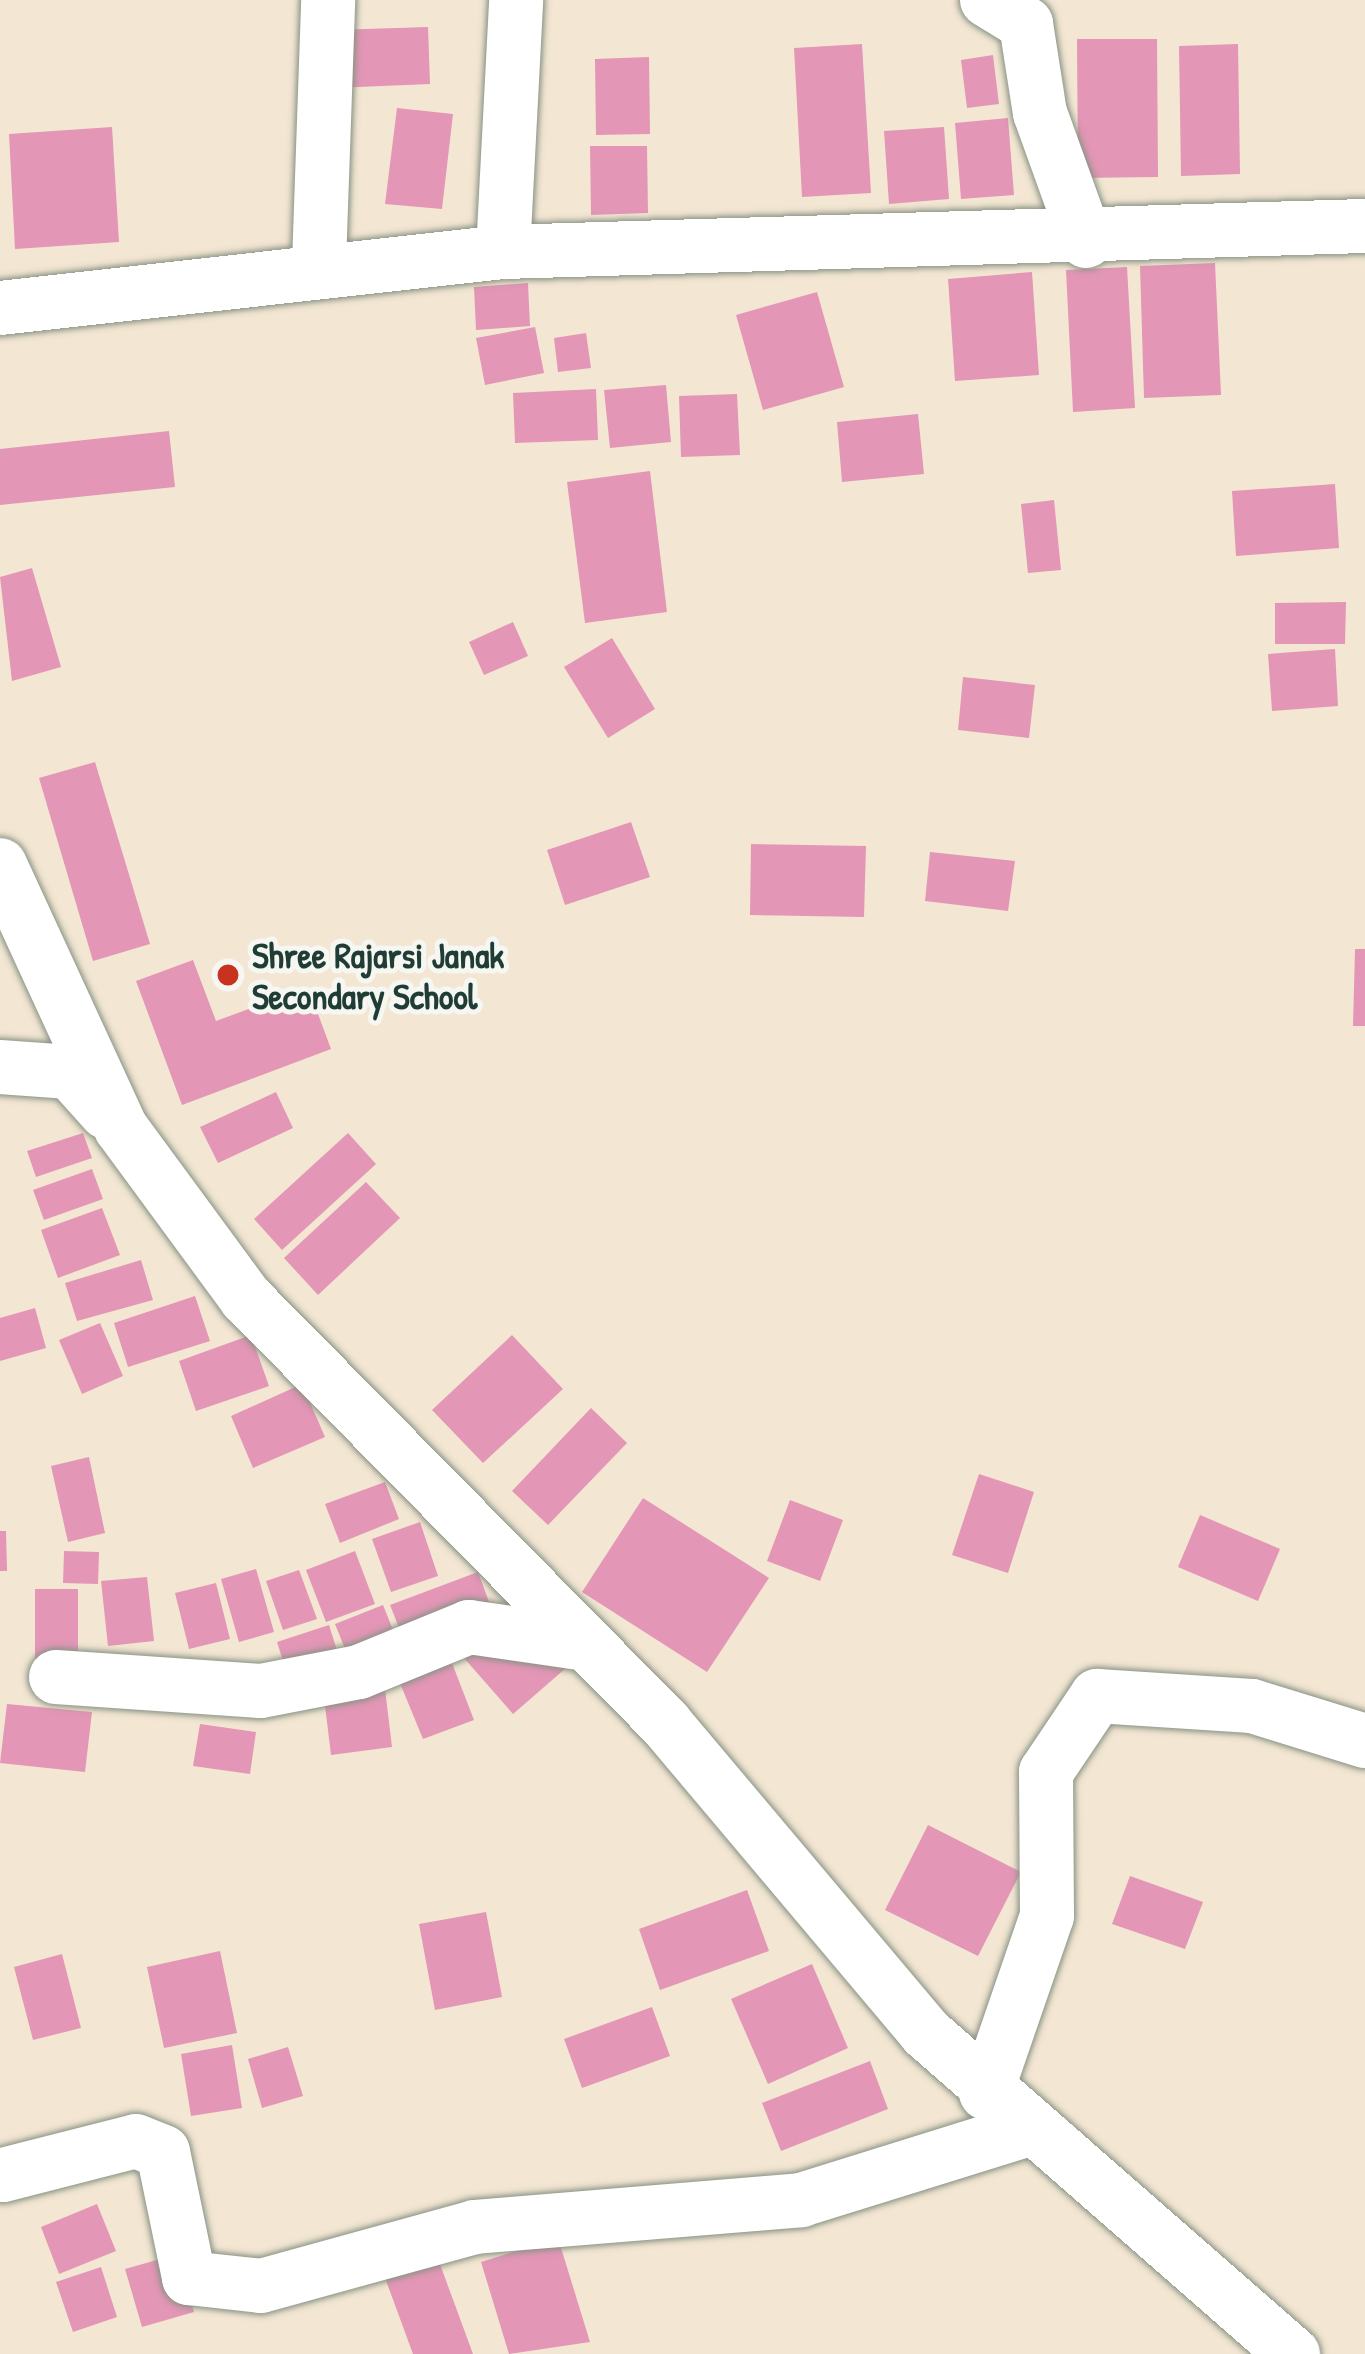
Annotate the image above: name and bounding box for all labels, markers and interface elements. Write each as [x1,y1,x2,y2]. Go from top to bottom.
place label: Shree Rajarsi Janak Secondary School [252,932,504,1017]
marker: Shree Rajarsi Janak Secondary School [215,962,241,988]

